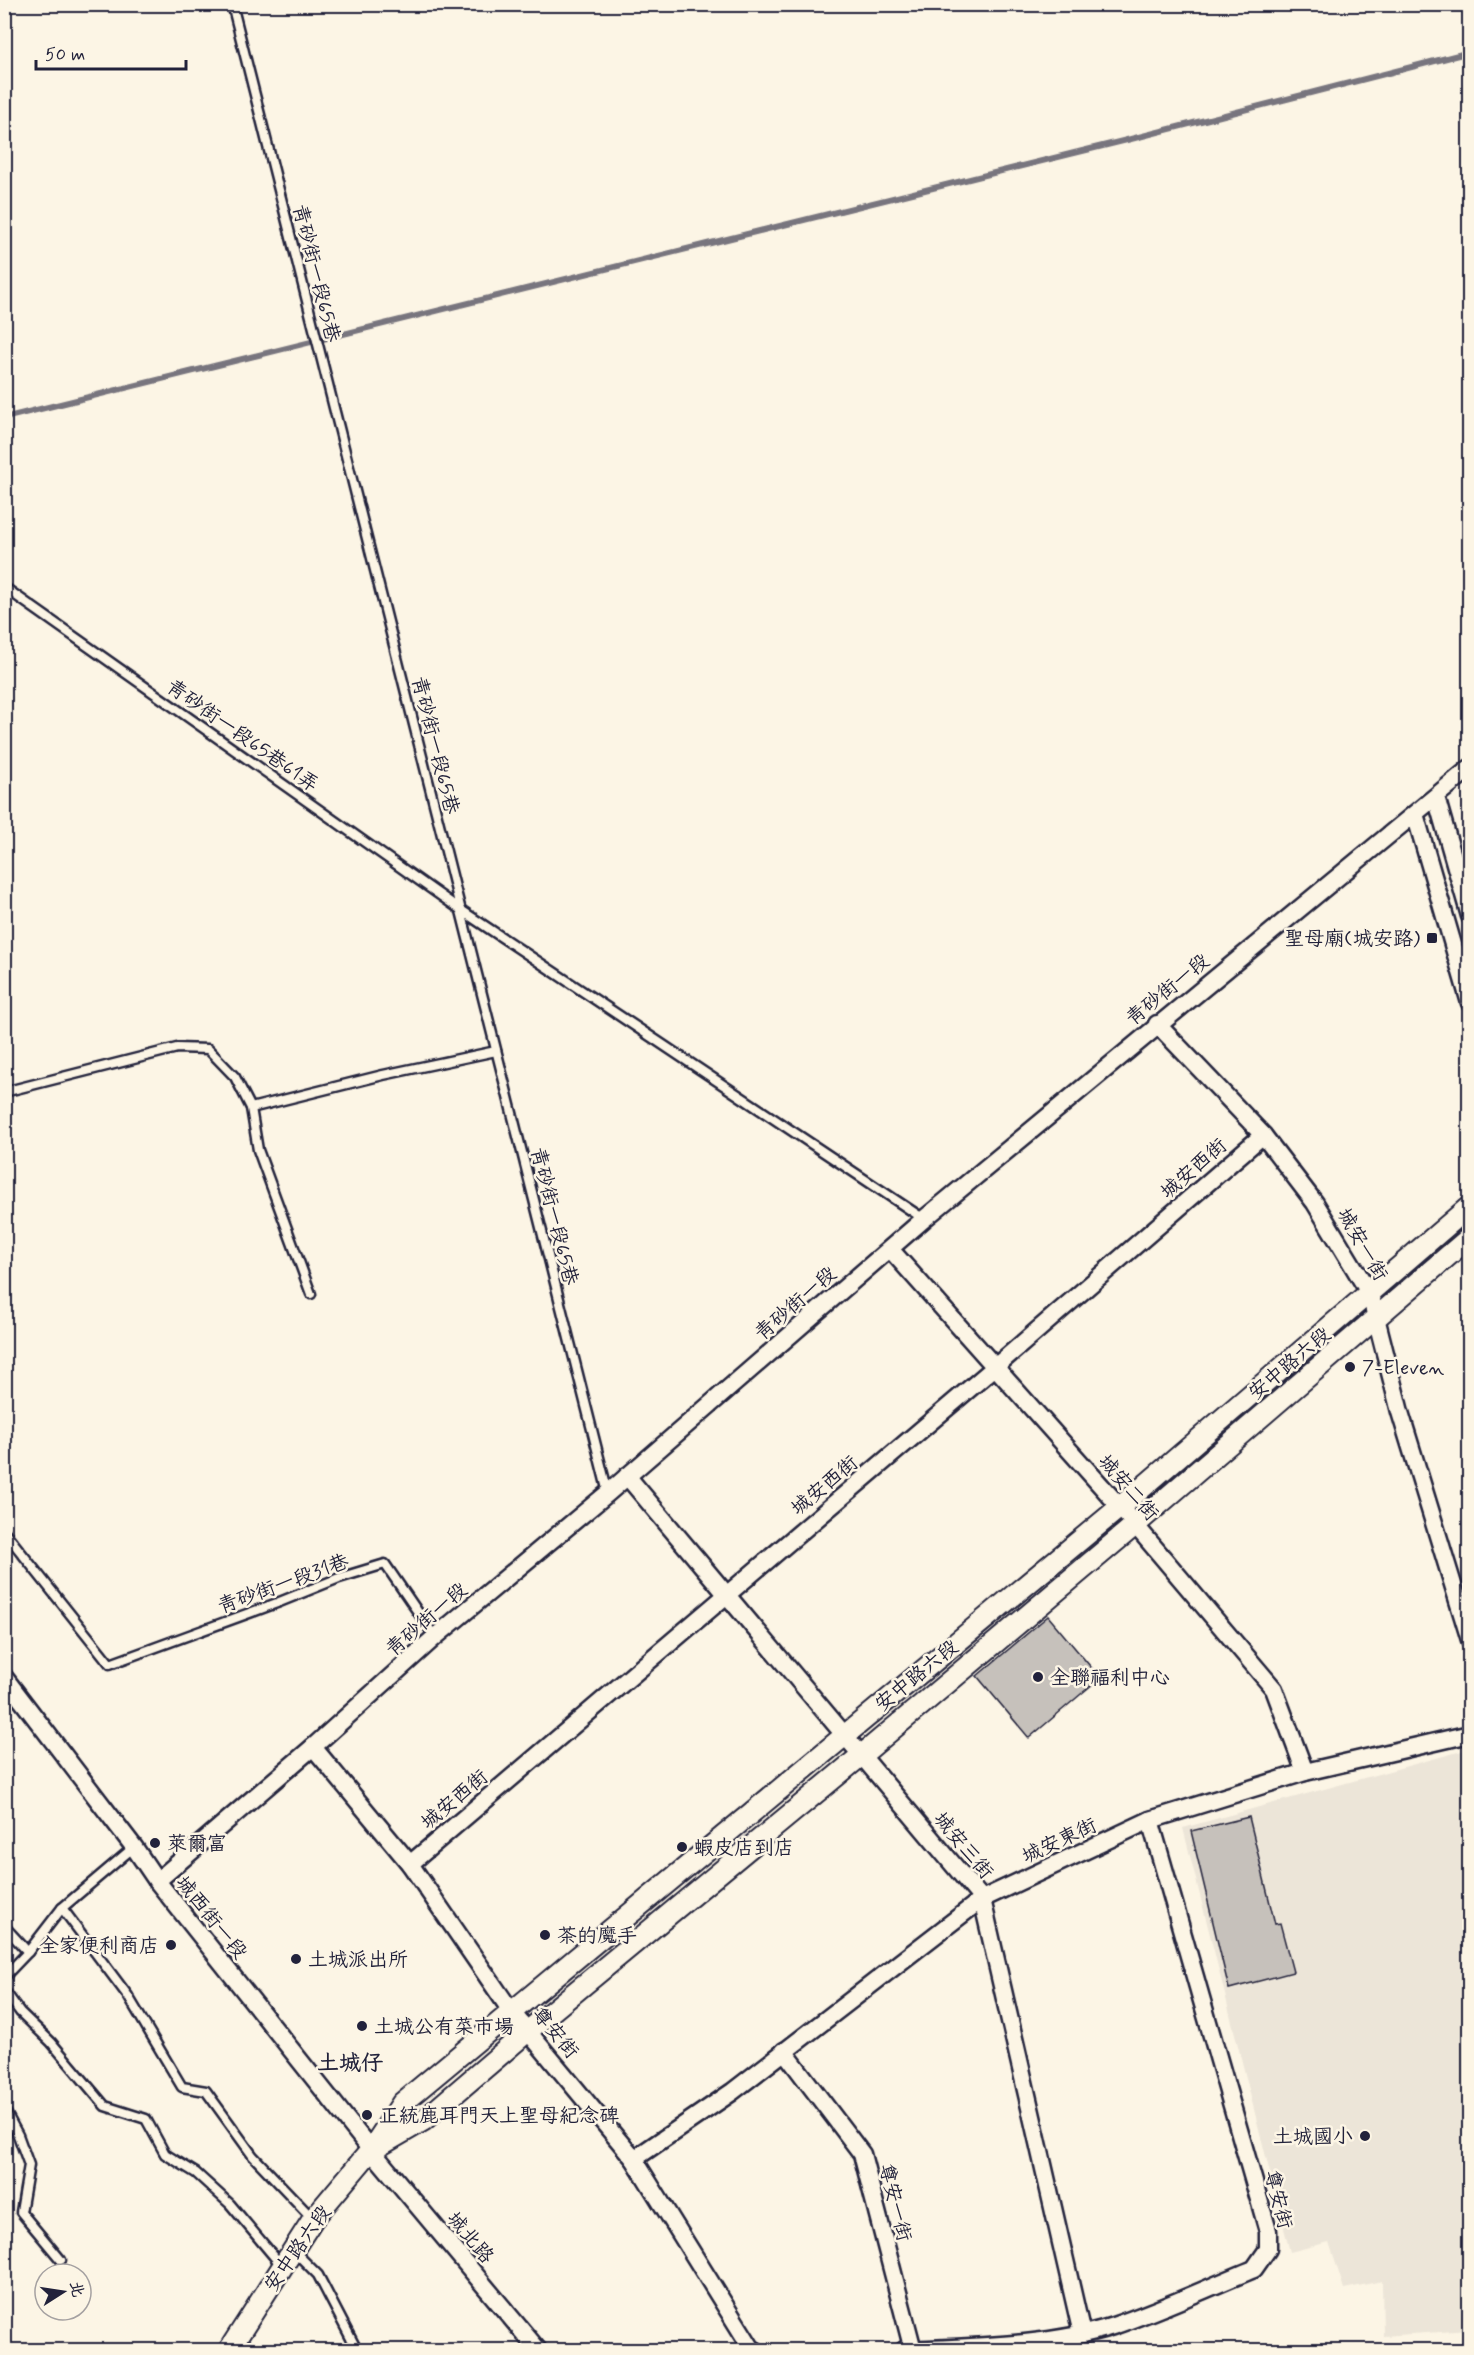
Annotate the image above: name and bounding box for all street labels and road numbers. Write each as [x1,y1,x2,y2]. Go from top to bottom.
street label: 青砂街一段65巷 [285,202,346,346]
street label: 青砂街一段65巷61弄 [161,674,324,799]
street label: 青砂街一段65巷 [404,674,465,818]
street label: 青砂街一段 [1121,948,1215,1032]
street label: 城安西街 [1155,1133,1233,1206]
street label: 青砂街一段65巷 [523,1145,584,1289]
street label: 城安一街 [1330,1203,1393,1286]
street label: 青砂街一段 [749,1261,843,1347]
street label: 安中路六段 [1243,1322,1337,1407]
street label: 城安二街 [1091,1449,1164,1527]
street label: 城安西街 [786,1450,864,1522]
street label: 青砂街一段31巷 [214,1548,354,1621]
street label: 青砂街一段 [380,1577,474,1663]
street label: 安中路六段 [870,1634,964,1718]
street label: 城安西街 [416,1764,494,1836]
street label: 城安三街 [927,1807,999,1885]
street label: 城安東街 [1018,1812,1102,1870]
street label: 城西街一段 [169,1871,253,1965]
street label: 尊安街 [525,2001,584,2065]
street label: 尊安一街 [872,2160,917,2244]
street label: 尊安街 [1257,2167,1298,2232]
street label: 安中路六段 [258,2200,338,2298]
street label: 城北路 [440,2206,500,2270]

